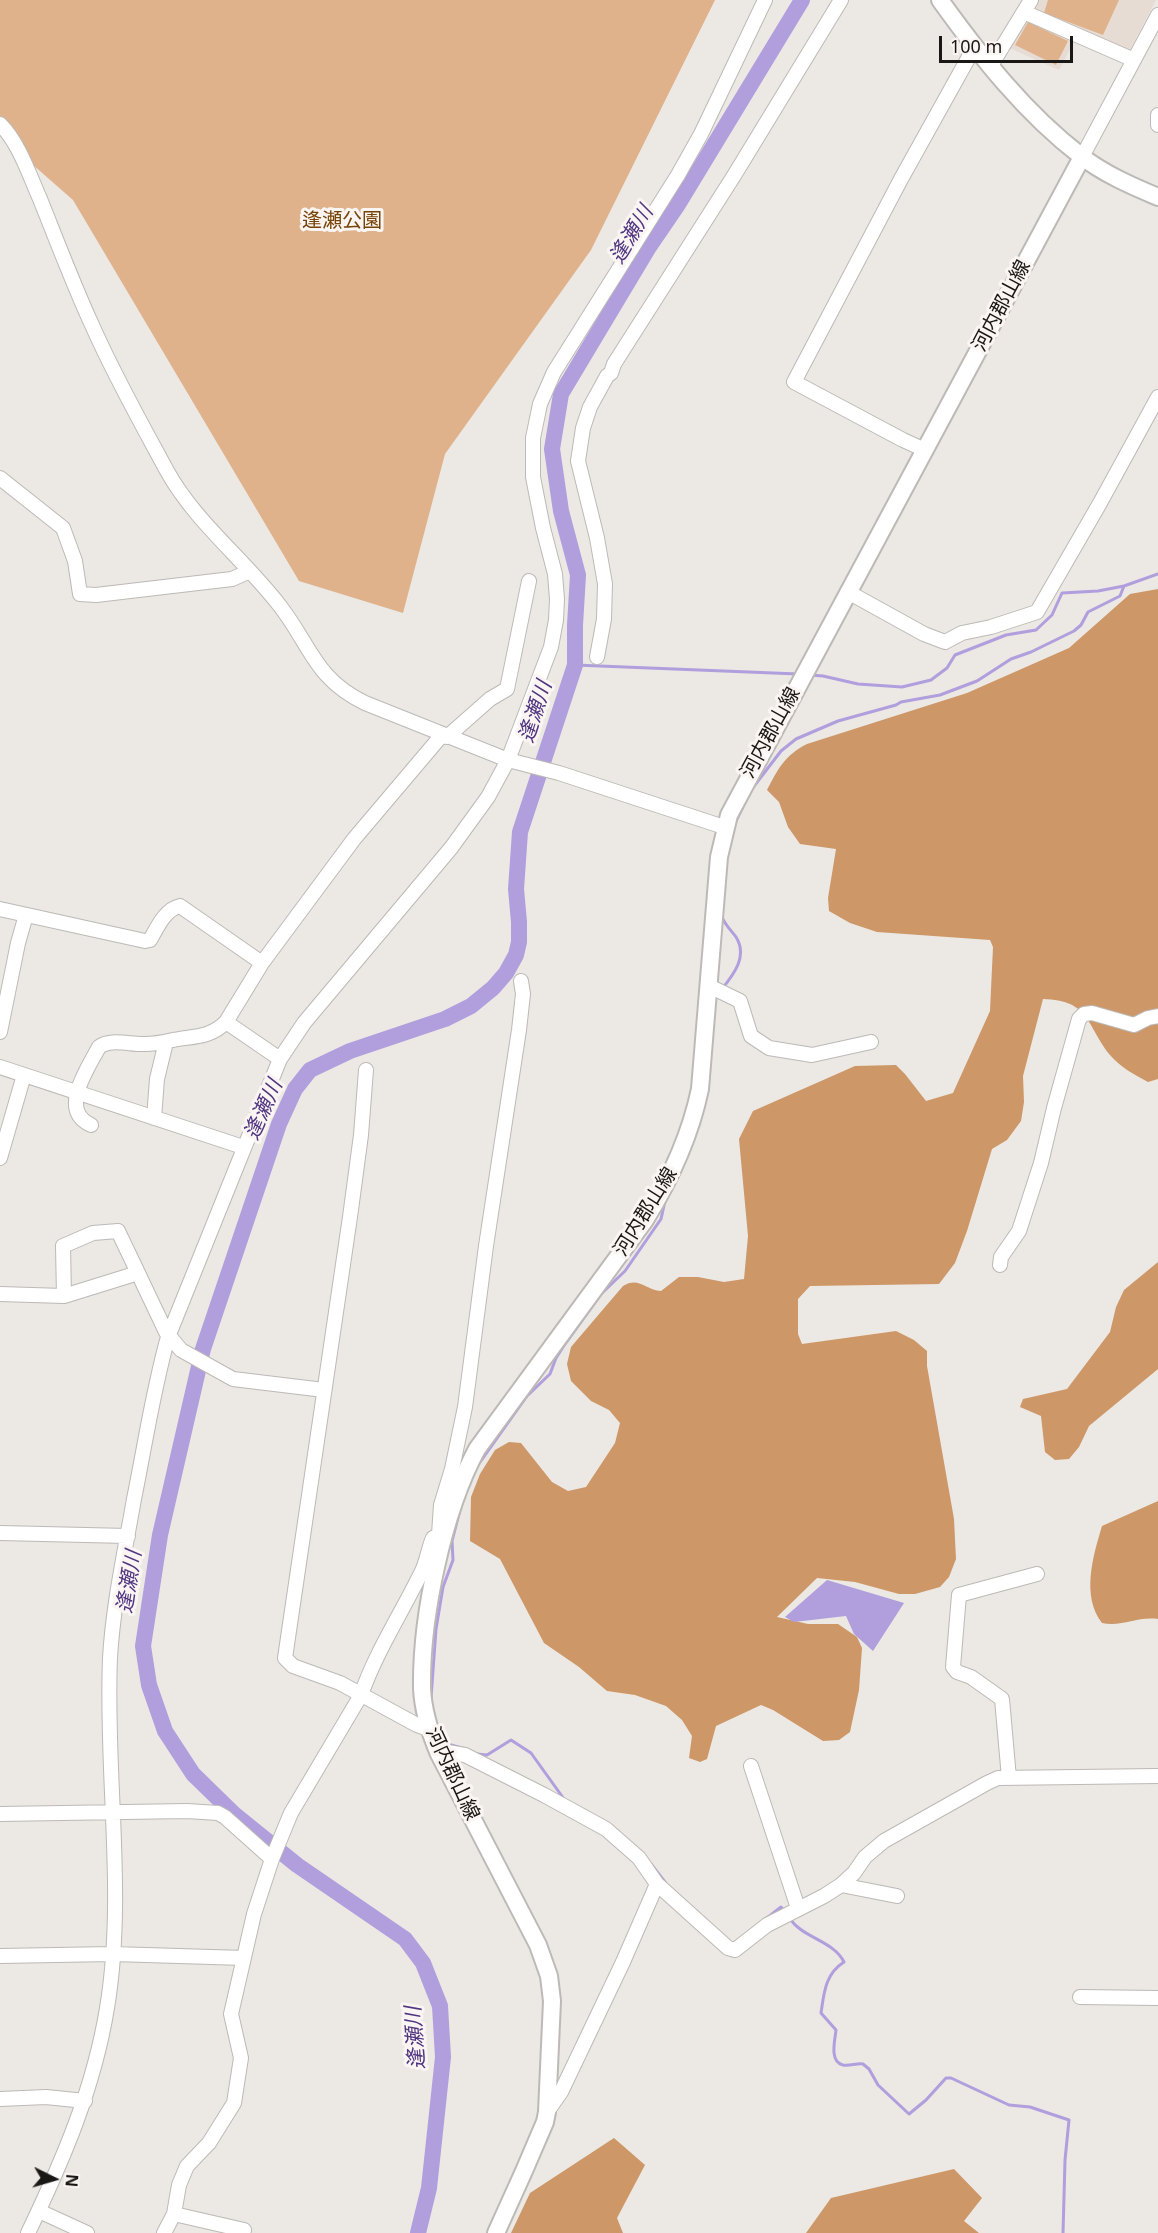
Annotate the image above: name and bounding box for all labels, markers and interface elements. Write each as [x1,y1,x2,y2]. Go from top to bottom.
scale bar [942,24,1076,62]
text: 100 m [950,34,1002,58]
water label: 逢瀬川 [605,202,659,268]
park label: 逢瀬公園 [302,209,382,233]
street label: 河内郡山線 [968,256,1036,356]
water label: 逢瀬川 [514,678,558,746]
street label: 河内郡山線 [736,683,806,783]
water label: 逢瀬川 [240,1076,288,1144]
street label: 河内郡山線 [609,1163,683,1261]
water label: 逢瀬川 [113,1549,147,1615]
street label: 河内郡山線 [420,1724,484,1824]
water label: 逢瀬川 [401,2006,431,2070]
north arrow [24,2149,84,2209]
text: N [60,2173,83,2188]

